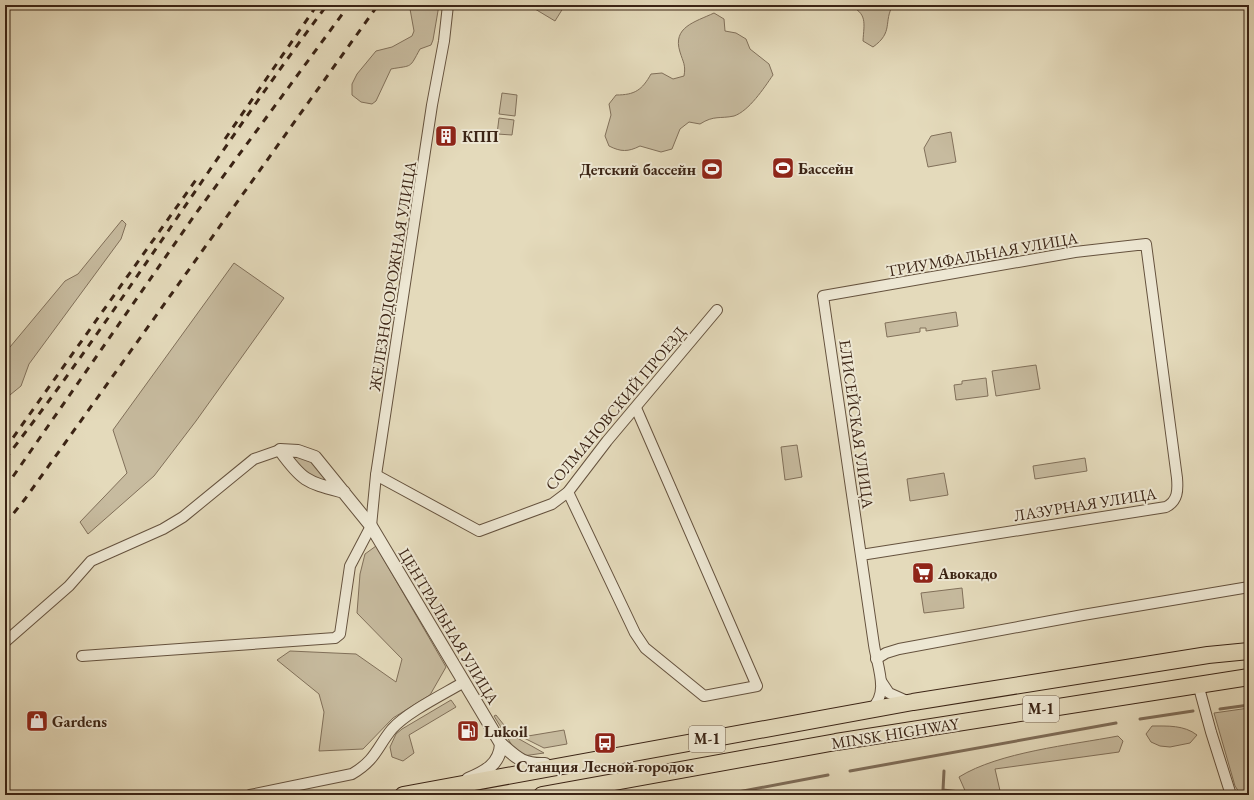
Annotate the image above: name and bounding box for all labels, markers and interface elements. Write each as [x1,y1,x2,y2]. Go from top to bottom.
building icon: КПП [433,123,459,149]
place label: КПП [462,126,499,147]
sports icon: Бассейн [770,155,796,181]
sports icon: Детский бассейн [699,156,725,182]
place label: Бассейн [798,158,853,179]
street label: ЖЕЛЕЗНОДОРОЖНАЯ УЛИЦА [364,159,421,394]
place label: Детский бассейн [579,159,696,180]
street label: ТРИУМФАЛЬНАЯ УЛИЦА [885,227,1080,282]
street label: СОЛМАНОВСКИЙ ПРОЕЗД [541,322,690,495]
street label: ЕЛИСЕЙСКАЯ УЛИЦА [834,338,879,511]
street label: ЛАЗУРНАЯ УЛИЦА [1012,483,1159,526]
street label: ЦЕНТРАЛЬНАЯ УЛИЦА [394,544,504,709]
supermarket icon: Авокадо [910,560,936,586]
place label: Авокадо [937,563,997,584]
road number: М-1 [1023,696,1059,722]
shop icon: Gardens [24,708,50,734]
place label: Gardens [52,711,107,732]
street label: MINSK HIGHWAY [830,713,961,754]
fuel station icon: Lukoil [455,718,481,744]
place label: Lukoil [484,721,528,742]
road number: М-1 [689,726,725,752]
bus stop icon: Станция Лесной городок [592,730,618,756]
place label: Станция Лесной городок [516,756,694,777]

